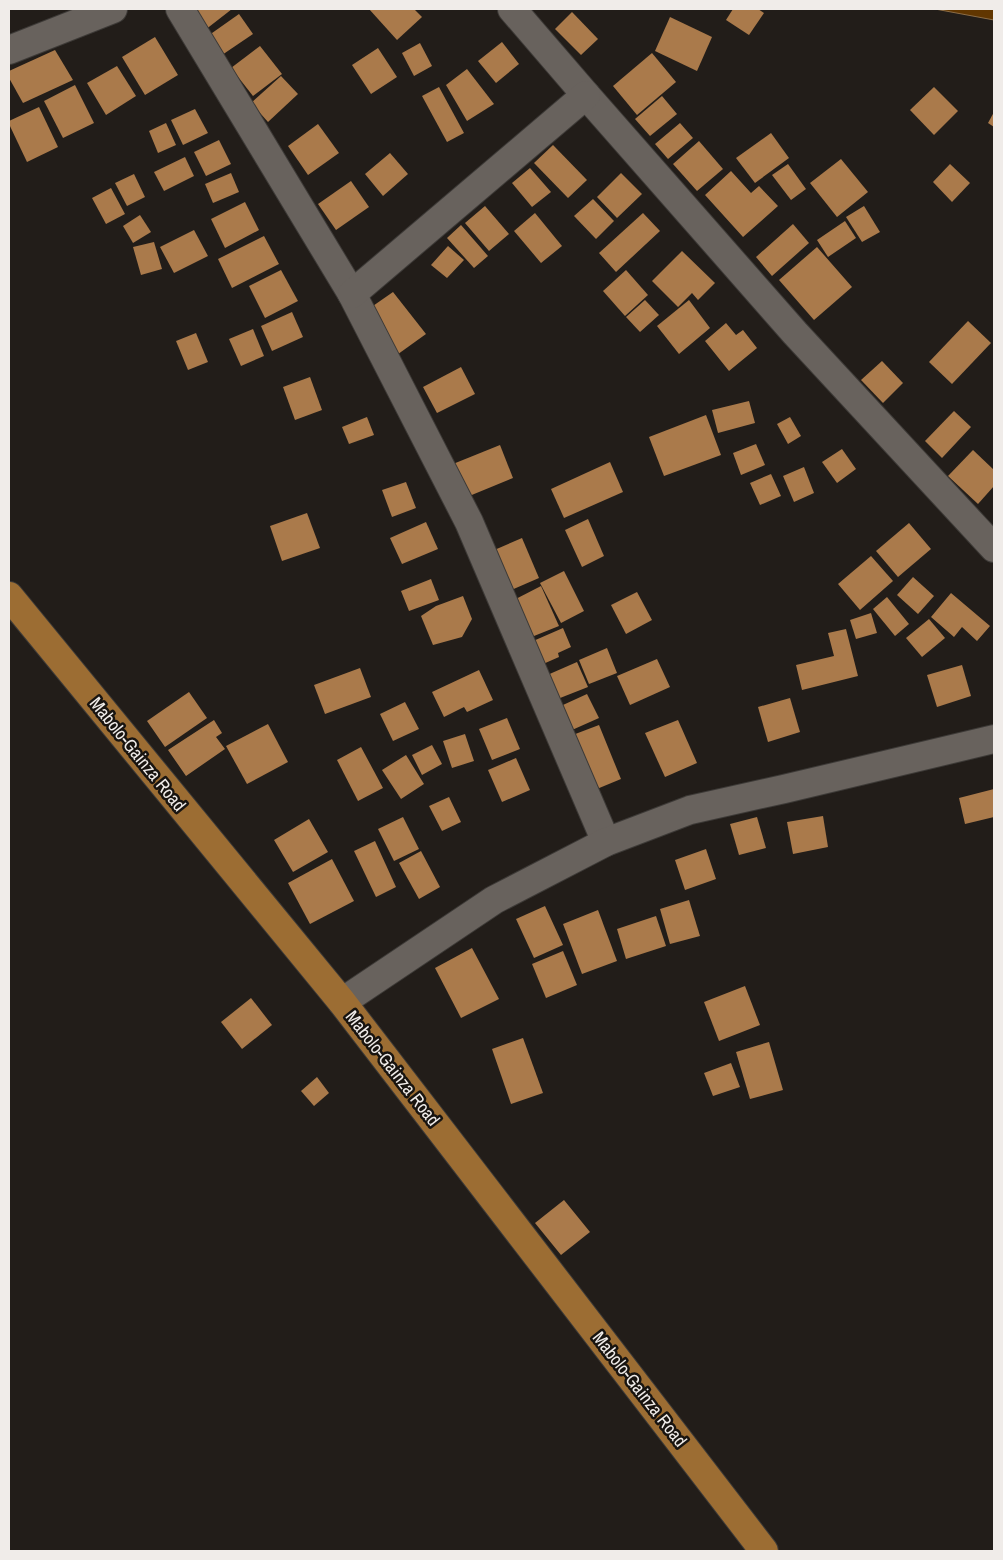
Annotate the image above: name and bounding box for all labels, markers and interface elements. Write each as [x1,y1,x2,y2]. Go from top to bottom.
street label: Mabolo-Gainza Road [84,692,192,816]
street label: Mabolo-Gainza Road [340,1005,446,1131]
street label: Mabolo-Gainza Road [587,1326,693,1452]

